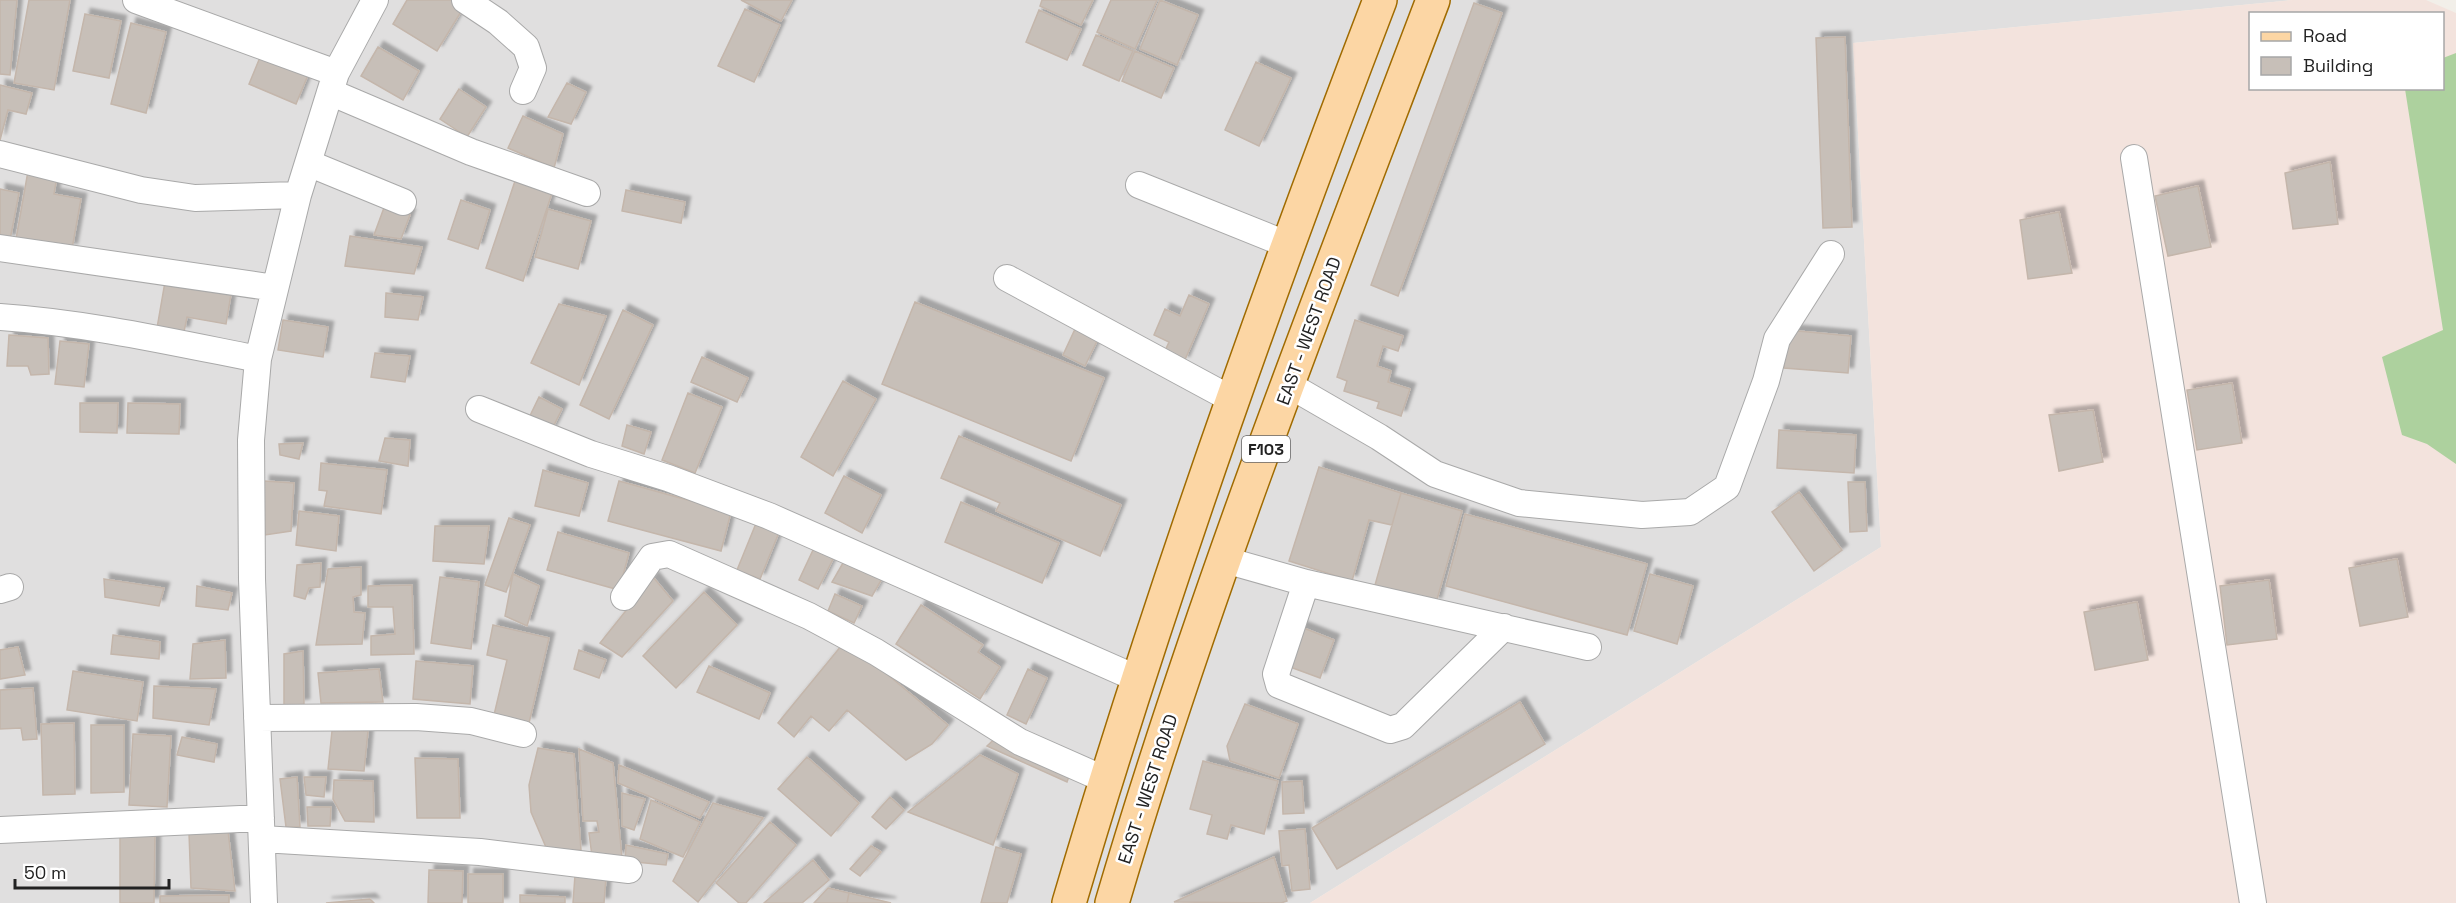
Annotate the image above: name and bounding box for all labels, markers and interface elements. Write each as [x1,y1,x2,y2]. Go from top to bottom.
legend [2249,12,2444,90]
text: Road [2303,24,2347,47]
text: Building [2303,54,2373,77]
street label: EAST - WEST ROAD [1271,254,1346,408]
road number: F103 [1242,436,1290,462]
street label: EAST - WEST ROAD [1112,711,1183,867]
scale bar [15,852,170,890]
text: 50 m [24,861,66,884]

